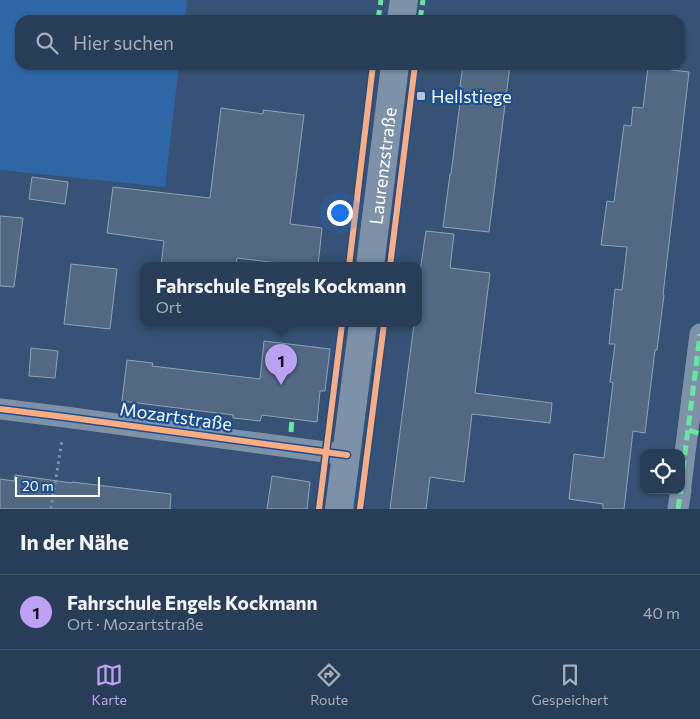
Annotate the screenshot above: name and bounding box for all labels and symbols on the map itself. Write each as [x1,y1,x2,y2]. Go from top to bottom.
place label: Hellstiege [431,85,512,107]
marker: Hellstiege [415,90,427,102]
street label: Laurenzstraße [364,106,401,226]
your location [327,200,353,226]
pin: 1 [265,344,297,385]
street label: Mozartstraße [118,397,234,435]
scale bar [15,474,100,497]

